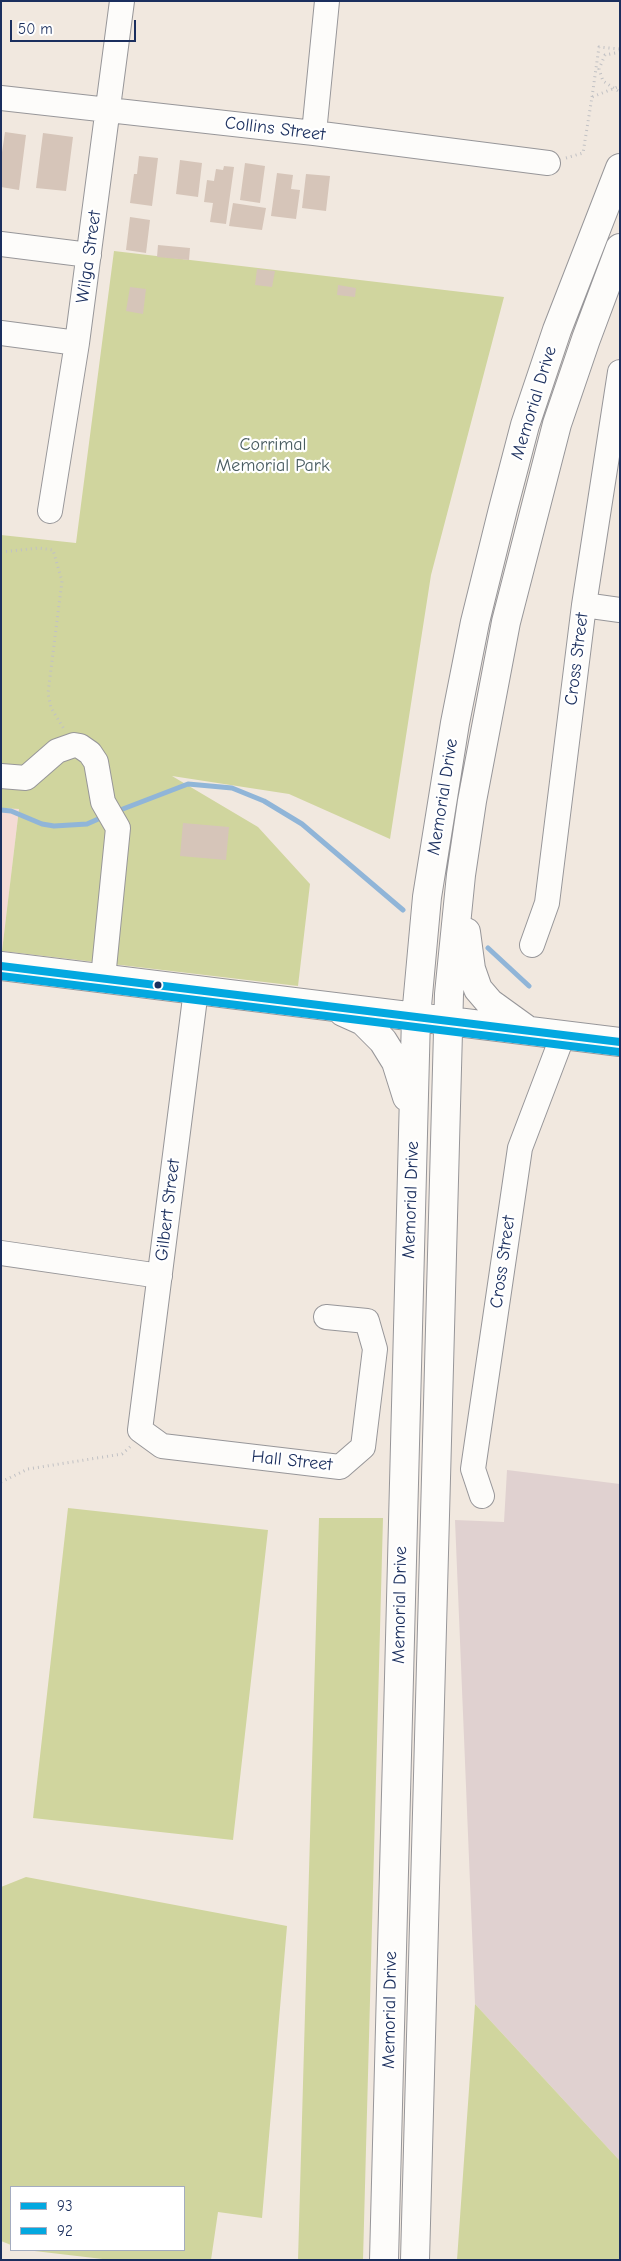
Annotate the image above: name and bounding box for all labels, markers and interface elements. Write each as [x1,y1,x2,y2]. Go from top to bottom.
scale bar [12,10,139,42]
text: 50 m [18,20,53,38]
street label: Collins Street [224,112,326,146]
street label: Wilga Street [72,209,106,305]
street label: Memorial Drive [506,344,562,462]
park label: Corrimal Memorial Park [216,434,330,476]
street label: Cross Street [561,611,593,707]
street label: Memorial Drive [423,737,463,857]
unlabelled marker [153,980,163,990]
street label: Memorial Drive [398,1141,424,1259]
street label: Gilbert Street [151,1158,185,1262]
street label: Cross Street [486,1214,520,1310]
street label: Hall Street [250,1446,334,1476]
street label: Memorial Drive [388,1546,412,1664]
street label: Memorial Drive [378,1951,402,2069]
legend [10,2186,185,2251]
text: 93 [57,2197,73,2215]
text: 92 [57,2222,73,2240]

